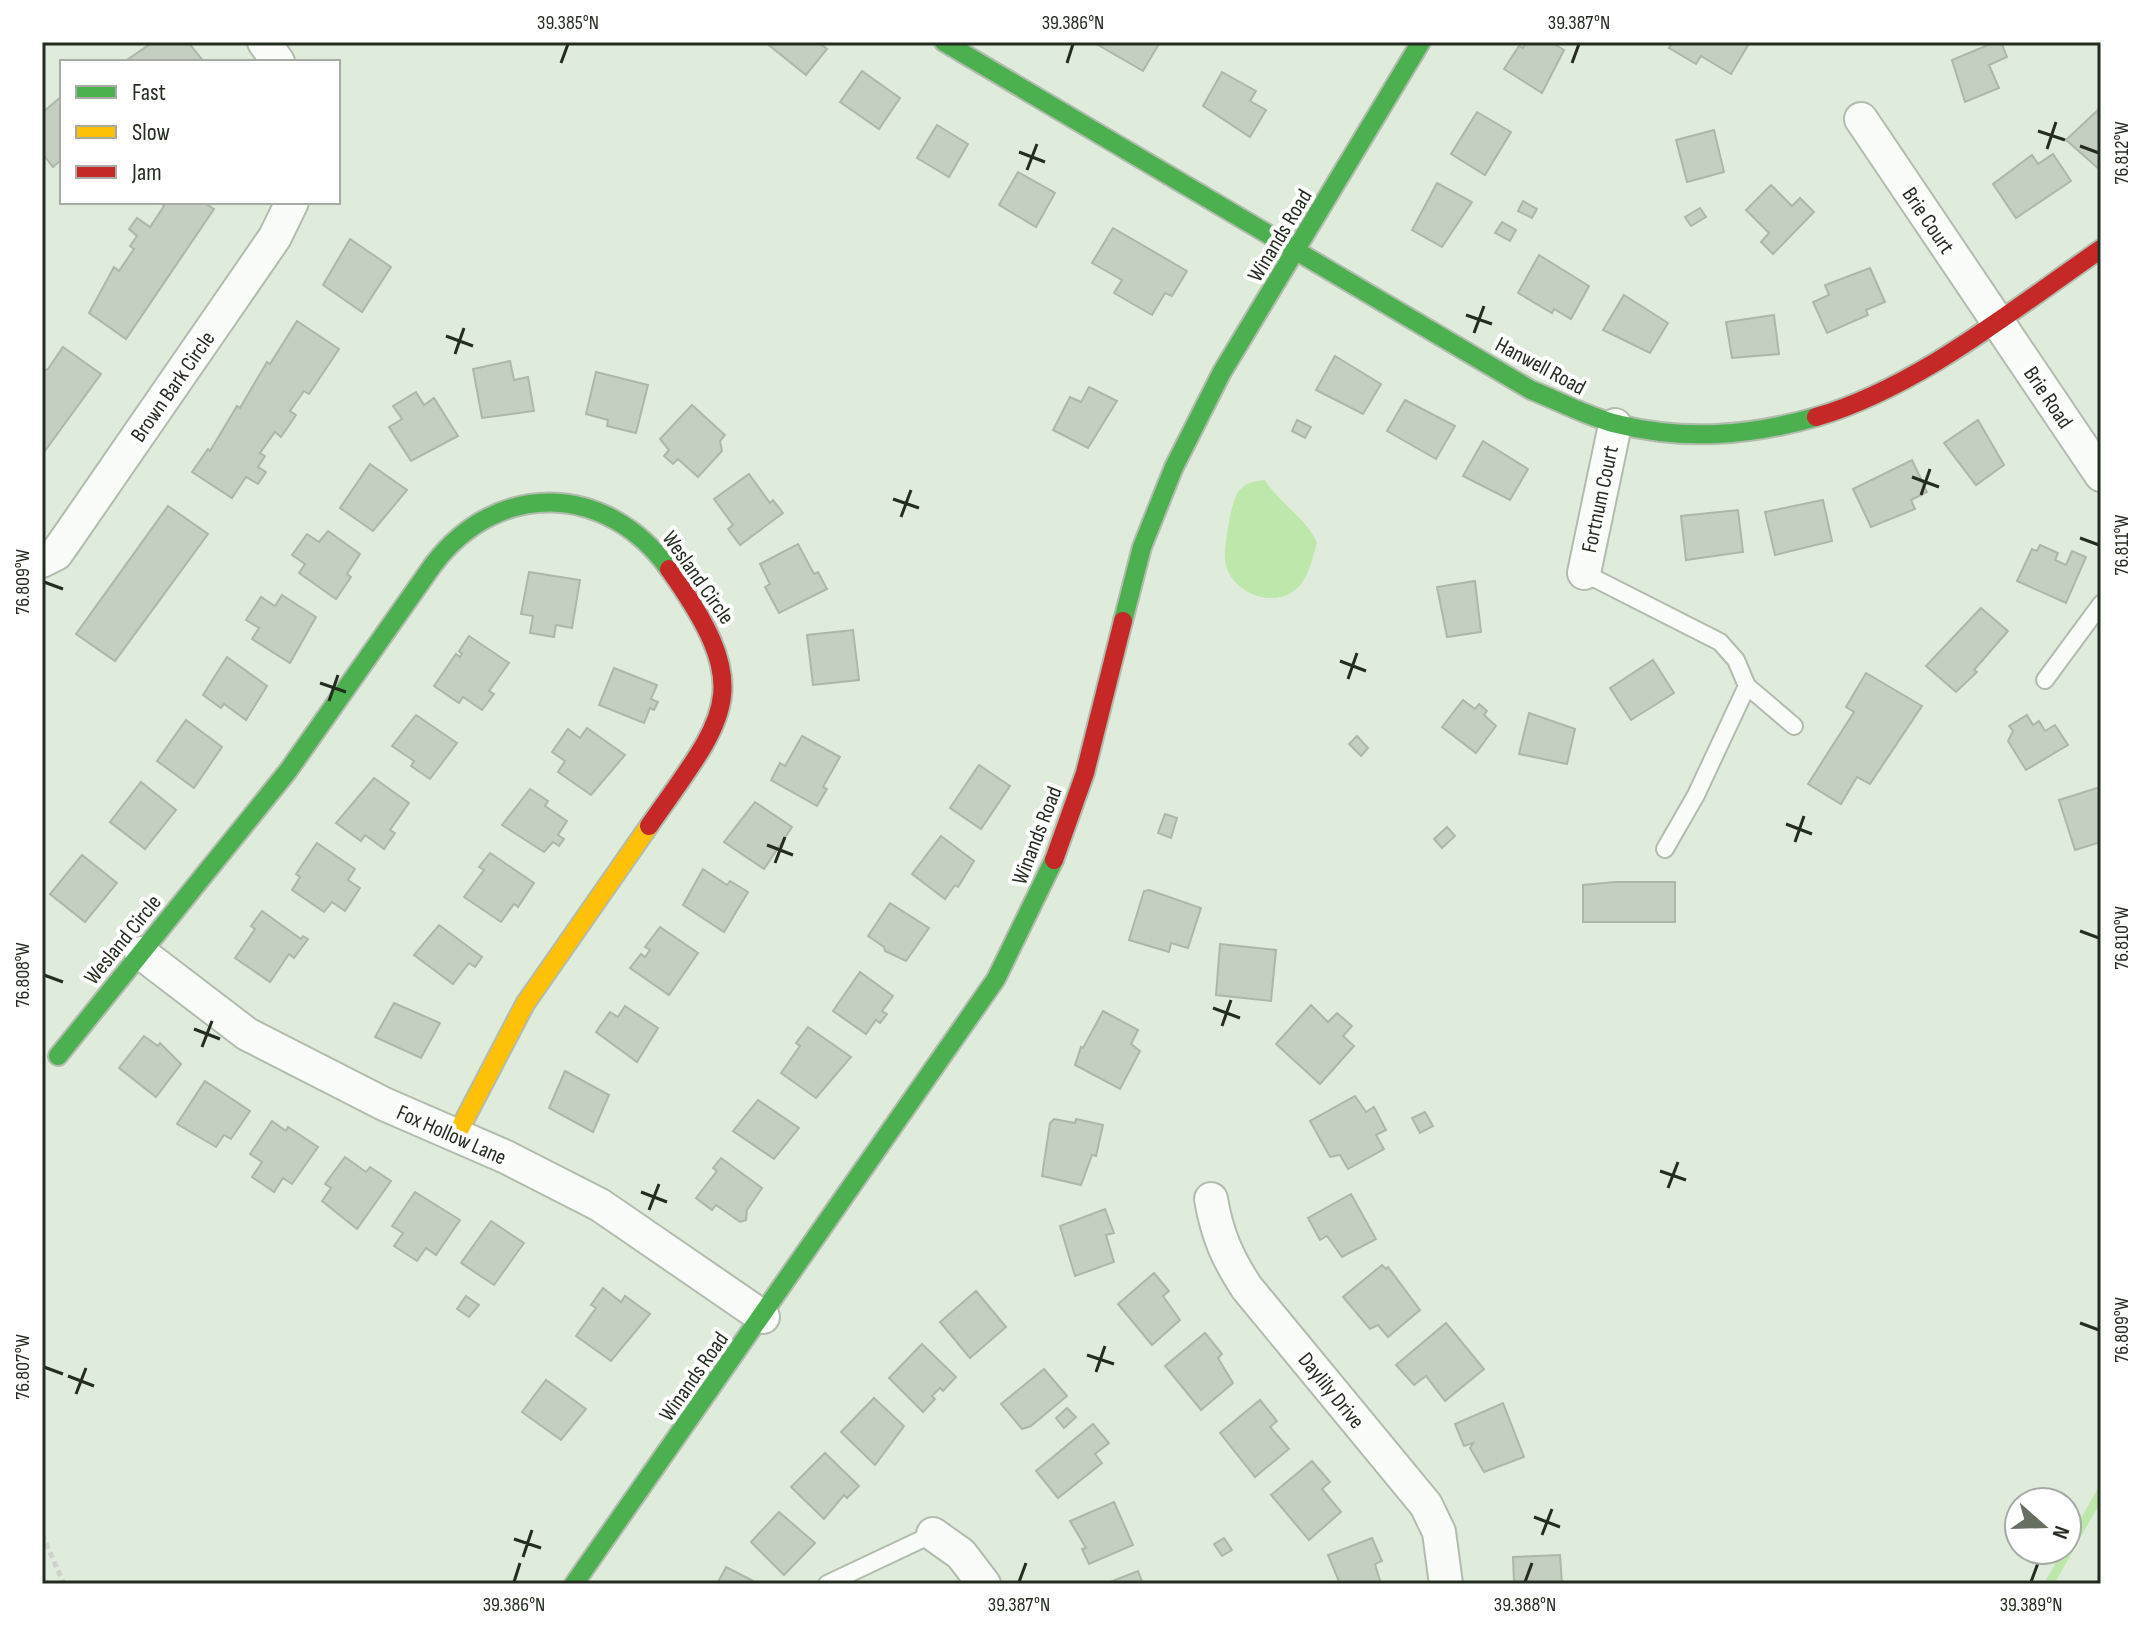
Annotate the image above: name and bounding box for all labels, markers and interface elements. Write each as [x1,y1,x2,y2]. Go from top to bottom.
text: 39.385°N [537,11,599,35]
text: 39.386°N [1042,11,1104,35]
text: 39.387°N [1548,11,1610,35]
legend [60,60,340,204]
text: Fast [132,78,166,107]
text: Slow [132,118,170,147]
text: 76.812°W [2110,121,2134,185]
text: Jam [131,158,162,187]
street label: Brie Court [1896,182,1960,260]
street label: Winands Road [1242,185,1318,287]
street label: Brown Bark Circle [125,326,221,447]
street label: Hanwell Road [1490,331,1590,401]
street label: Brie Road [2017,362,2078,434]
street label: Fortnum Court [1576,443,1625,555]
text: 76.811°W [2110,515,2134,575]
street label: Wesland Circle [656,526,740,630]
text: 76.809°W [11,549,35,615]
street label: Winands Road [1006,783,1068,888]
street label: Wesland Circle [79,890,168,990]
text: 76.810°W [2110,906,2134,970]
text: 76.808°W [11,942,35,1008]
street label: Fox Hollow Lane [392,1099,510,1171]
text: 76.809°W [2110,1297,2134,1363]
street label: Winands Road [654,1327,735,1427]
text: 76.807°W [11,1334,35,1400]
street label: Daylily Drive [1292,1347,1370,1435]
north arrow [2003,1486,2083,1566]
text: N [2046,1522,2075,1542]
text: 39.386°N [483,1593,545,1617]
text: 39.387°N [988,1593,1050,1617]
text: 39.388°N [1494,1593,1556,1617]
text: 39.389°N [2000,1593,2062,1617]

